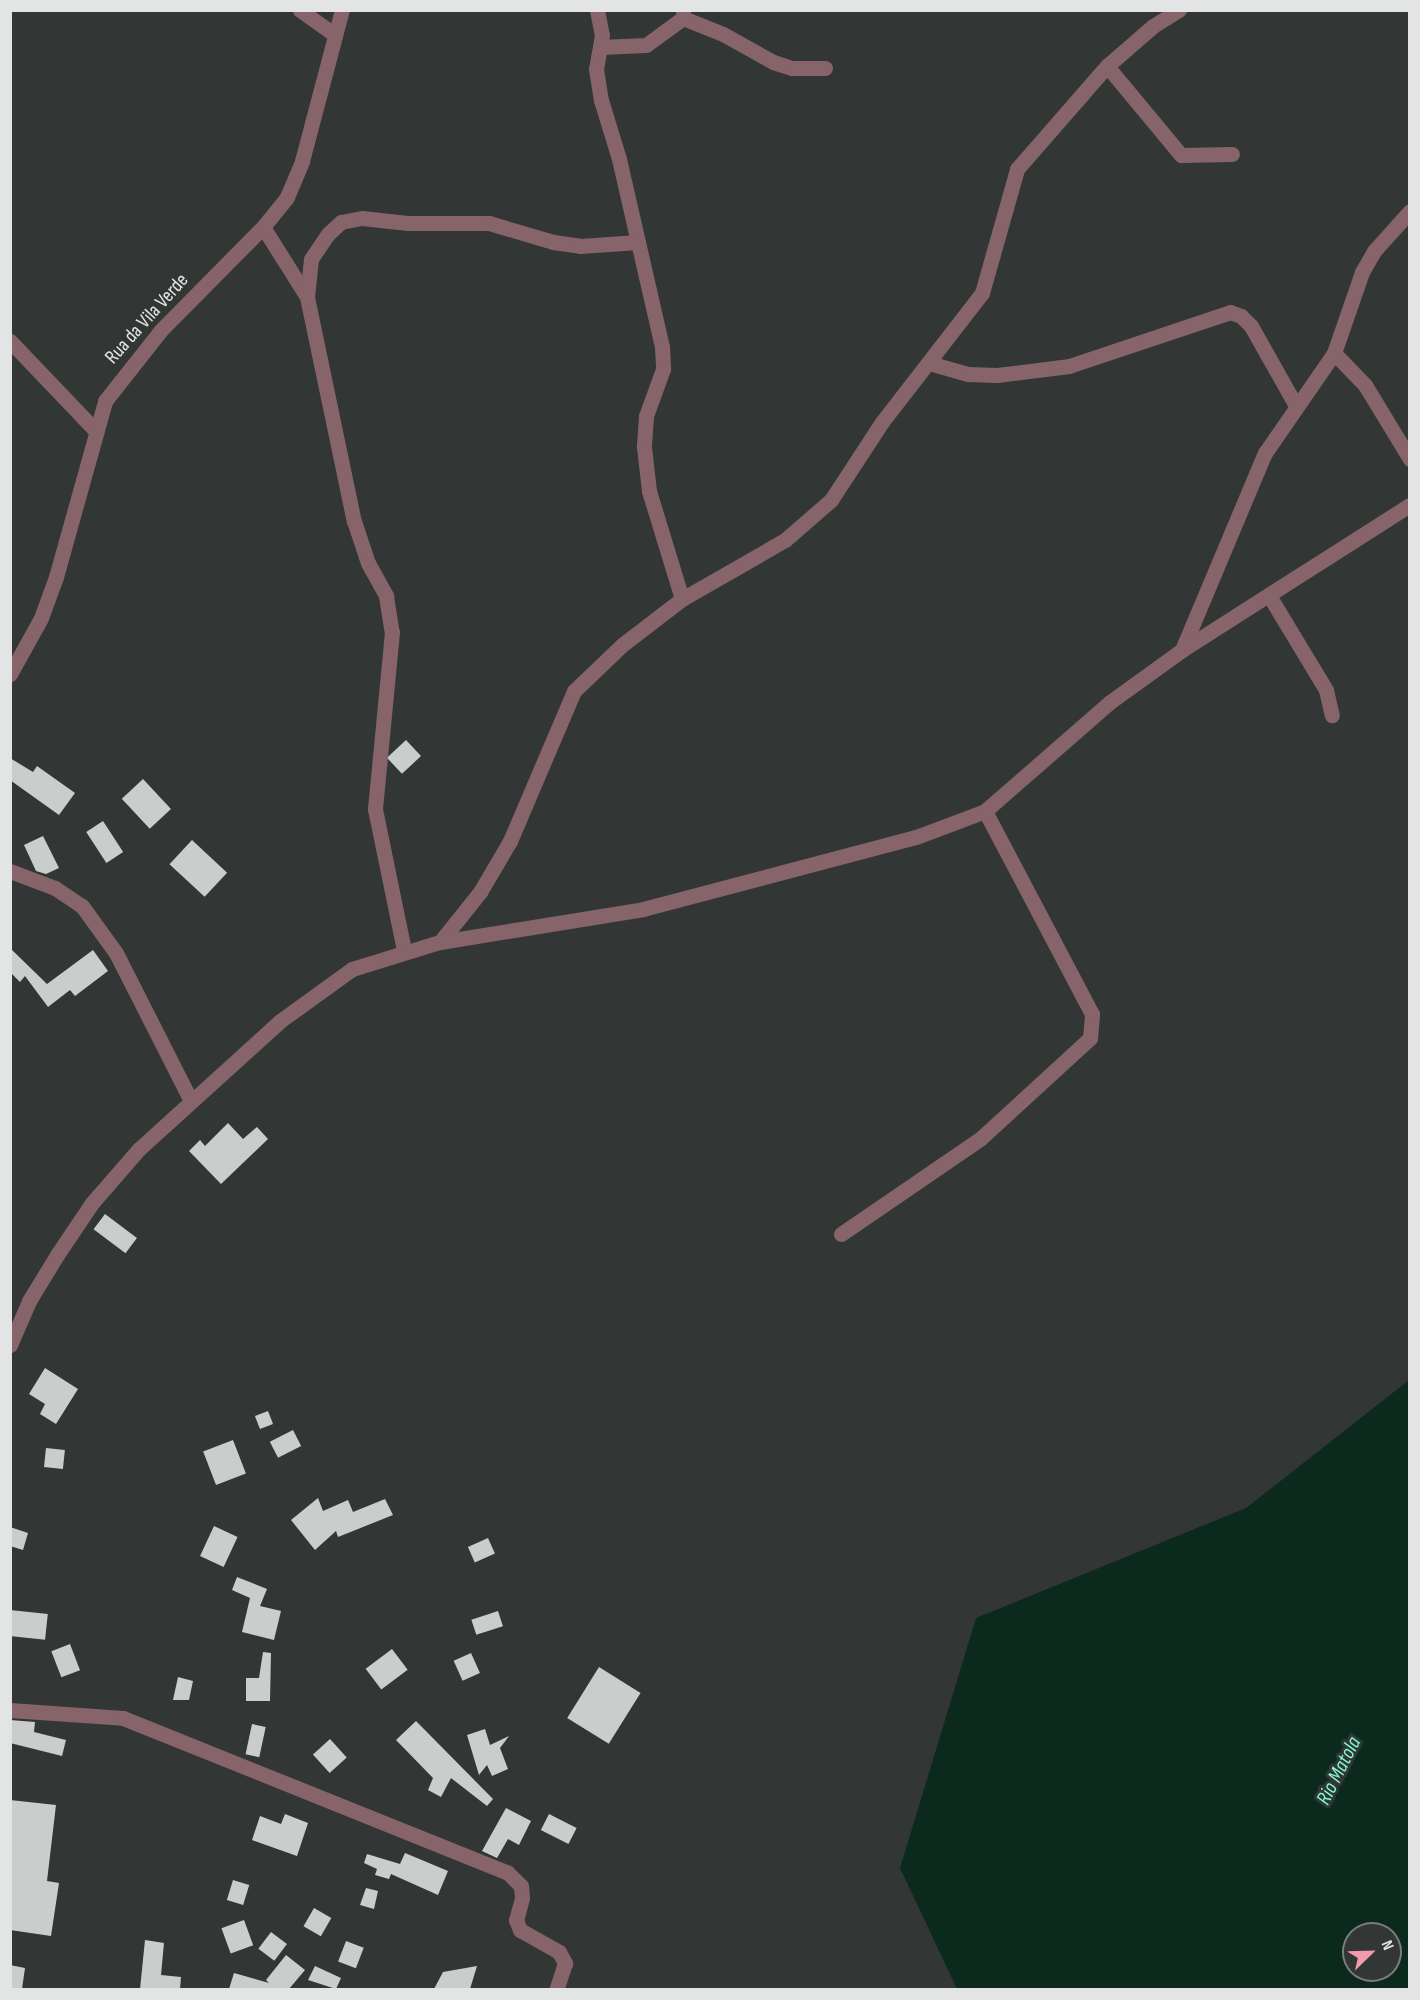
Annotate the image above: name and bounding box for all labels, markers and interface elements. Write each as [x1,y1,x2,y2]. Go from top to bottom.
street label: Rua da Vila Verde [100,269,194,369]
water label: Rio Matola [1311,1733,1367,1809]
north arrow [1342,1922,1402,1982]
text: N [1377,1938,1398,1953]

